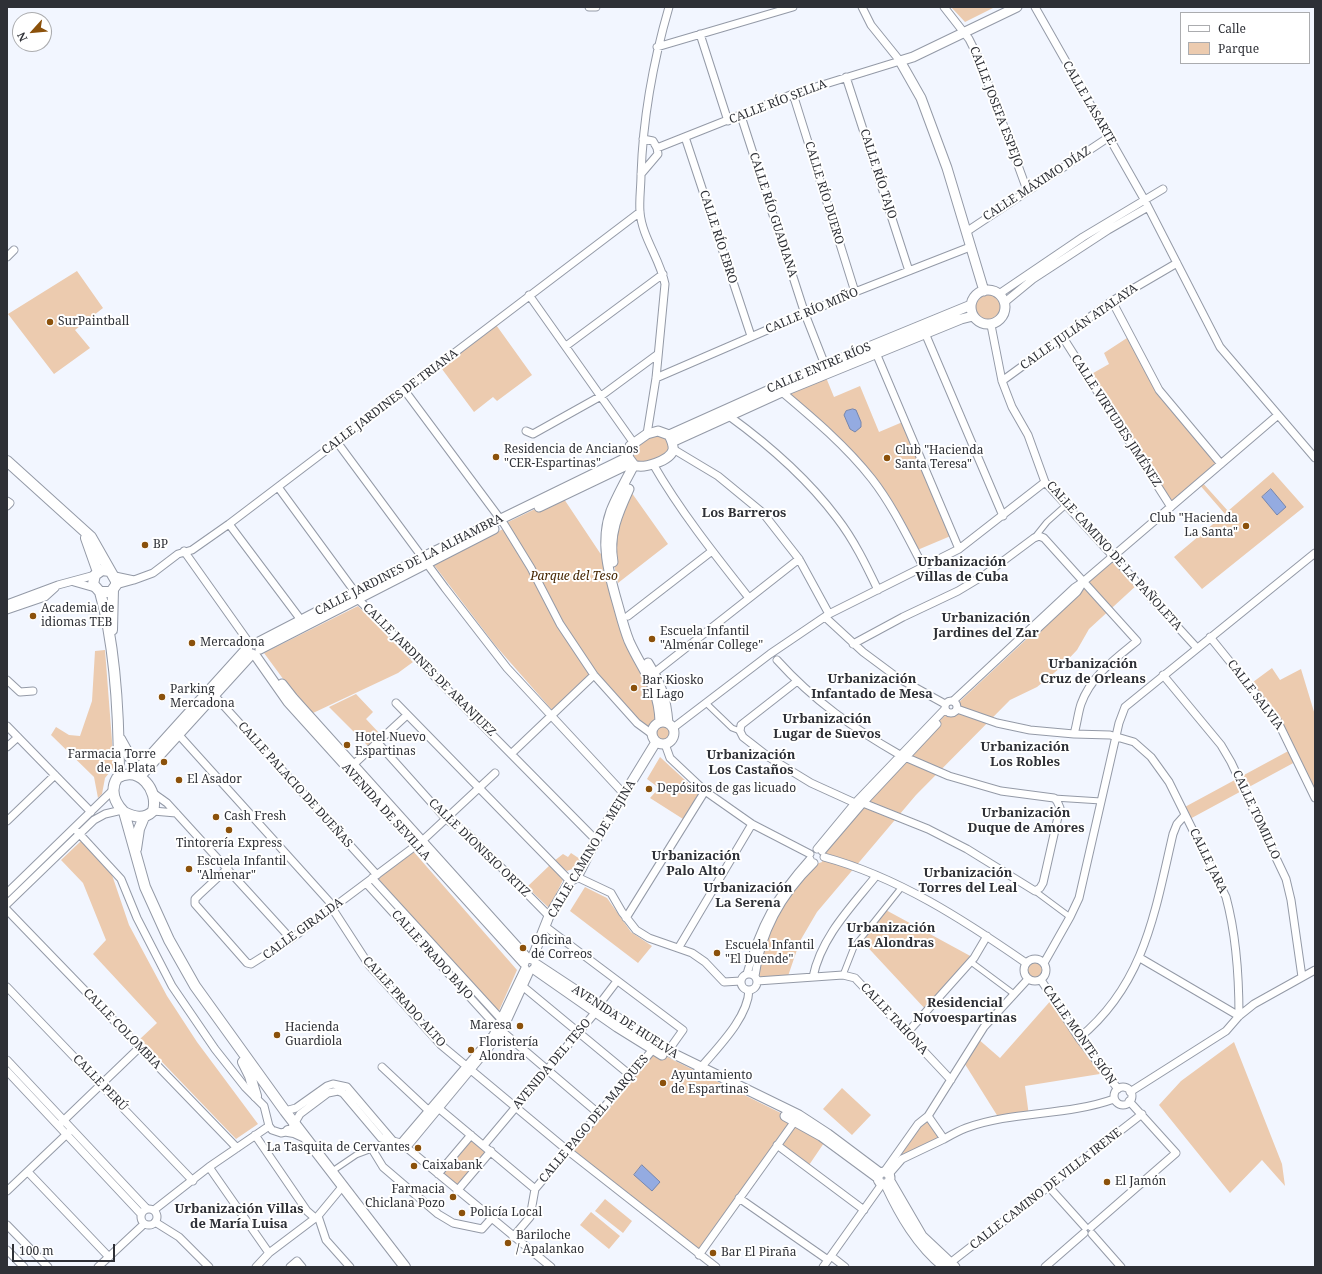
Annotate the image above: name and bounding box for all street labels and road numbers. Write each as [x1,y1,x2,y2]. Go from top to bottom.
street label: CALLE JOSEFA ESPEJO [966,45,1026,169]
street label: CALLE LASARTE [1059,58,1119,148]
street label: CALLE RÍO SELLA [727,77,829,127]
street label: CALLE RÍO TAJO [857,127,899,221]
street label: CALLE RÍO DUERO [801,140,847,246]
street label: CALLE MÁXIMO DÍAZ [980,144,1094,224]
street label: CALLE RÍO GUADIANA [746,151,800,279]
street label: CALLE RÍO EBRO [696,188,740,286]
street label: CALLE JULIÁN ATALAYA [1018,281,1140,373]
street label: CALLE RÍO MIÑO [763,285,861,337]
street label: CALLE ENTRE RÍOS [765,340,873,396]
street label: CALLE JARDINES DE TRIANA [319,346,461,458]
street label: CALLE VIRTUDES JIMÉNEZ [1068,352,1164,490]
street label: CALLE CAMINO DE LA PAÑOLETA [1043,478,1185,634]
street label: CALLE JARDINES DE LA ALHAMBRA [313,511,505,619]
street label: CALLE JARDINES DE ARANJUEZ [360,601,498,739]
street label: CALLE SALVIA [1224,657,1286,733]
street label: CALLE PALACIO DE DUEÑAS [235,719,355,851]
street label: AVENIDA DE SEVILLA [339,760,433,864]
street label: CALLE TOMILLO [1229,768,1283,862]
street label: CALLE CAMINO DE MEJINA [545,777,639,921]
street label: CALLE DIONISIO ORTIZ [425,796,533,900]
street label: CALLE JARA [1186,826,1230,896]
street label: CALLE GIRALDA [260,895,346,963]
street label: CALLE PRADO BAJO [388,907,476,1003]
street label: CALLE PRADO ALTO [360,954,448,1050]
street label: CALLE TAHONA [857,980,931,1058]
street label: AVENIDA DE HUELVA [569,982,681,1062]
street label: CALLE MONTE SIÓN [1039,983,1119,1087]
street label: CALLE COLOMBIA [80,986,164,1072]
street label: AVENIDA DEL TESO [510,1016,594,1112]
street label: CALLE PERÚ [70,1052,130,1114]
street label: CALLE PAGO DEL MARQUES [536,1052,652,1186]
street label: CALLE CAMINO DE VILLA IRENE [967,1125,1125,1253]

